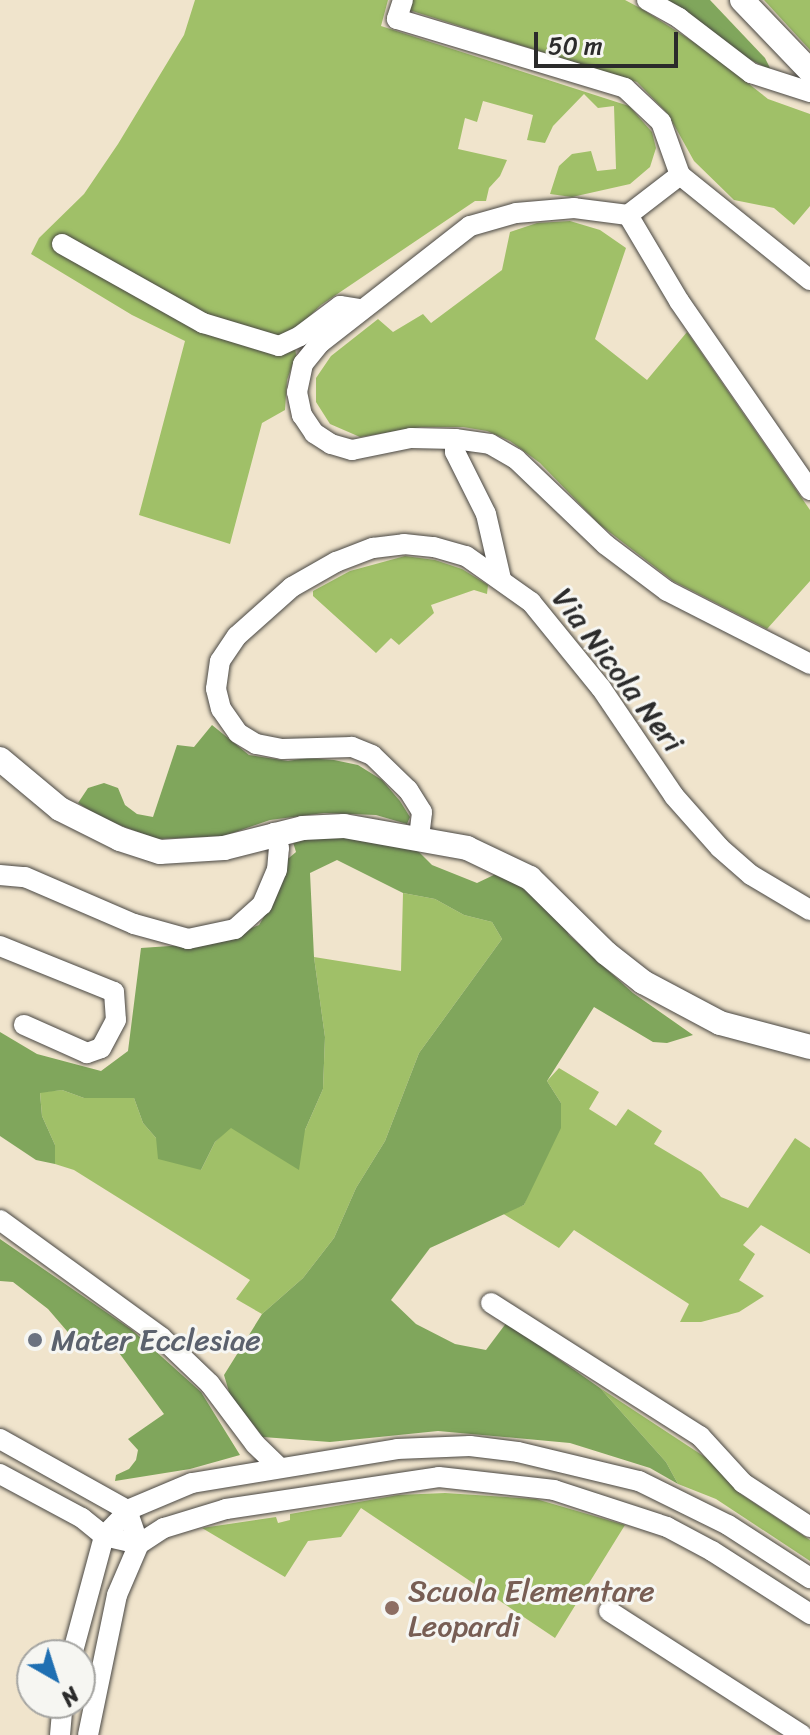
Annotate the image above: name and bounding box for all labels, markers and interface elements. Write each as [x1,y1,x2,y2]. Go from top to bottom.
scale bar [538,16,682,66]
text: 50 m [548,25,603,67]
street label: Via Nicola Neri [545,581,691,759]
place label: Mater Ecclesiae [51,1322,262,1358]
marker: Mater Ecclesiae [26,1331,44,1349]
place label: Scuola Elementare Leopardi [408,1573,656,1644]
marker: Scuola Elementare Leopardi [383,1599,401,1617]
north arrow [16,1639,96,1719]
text: N [52,1677,88,1716]

